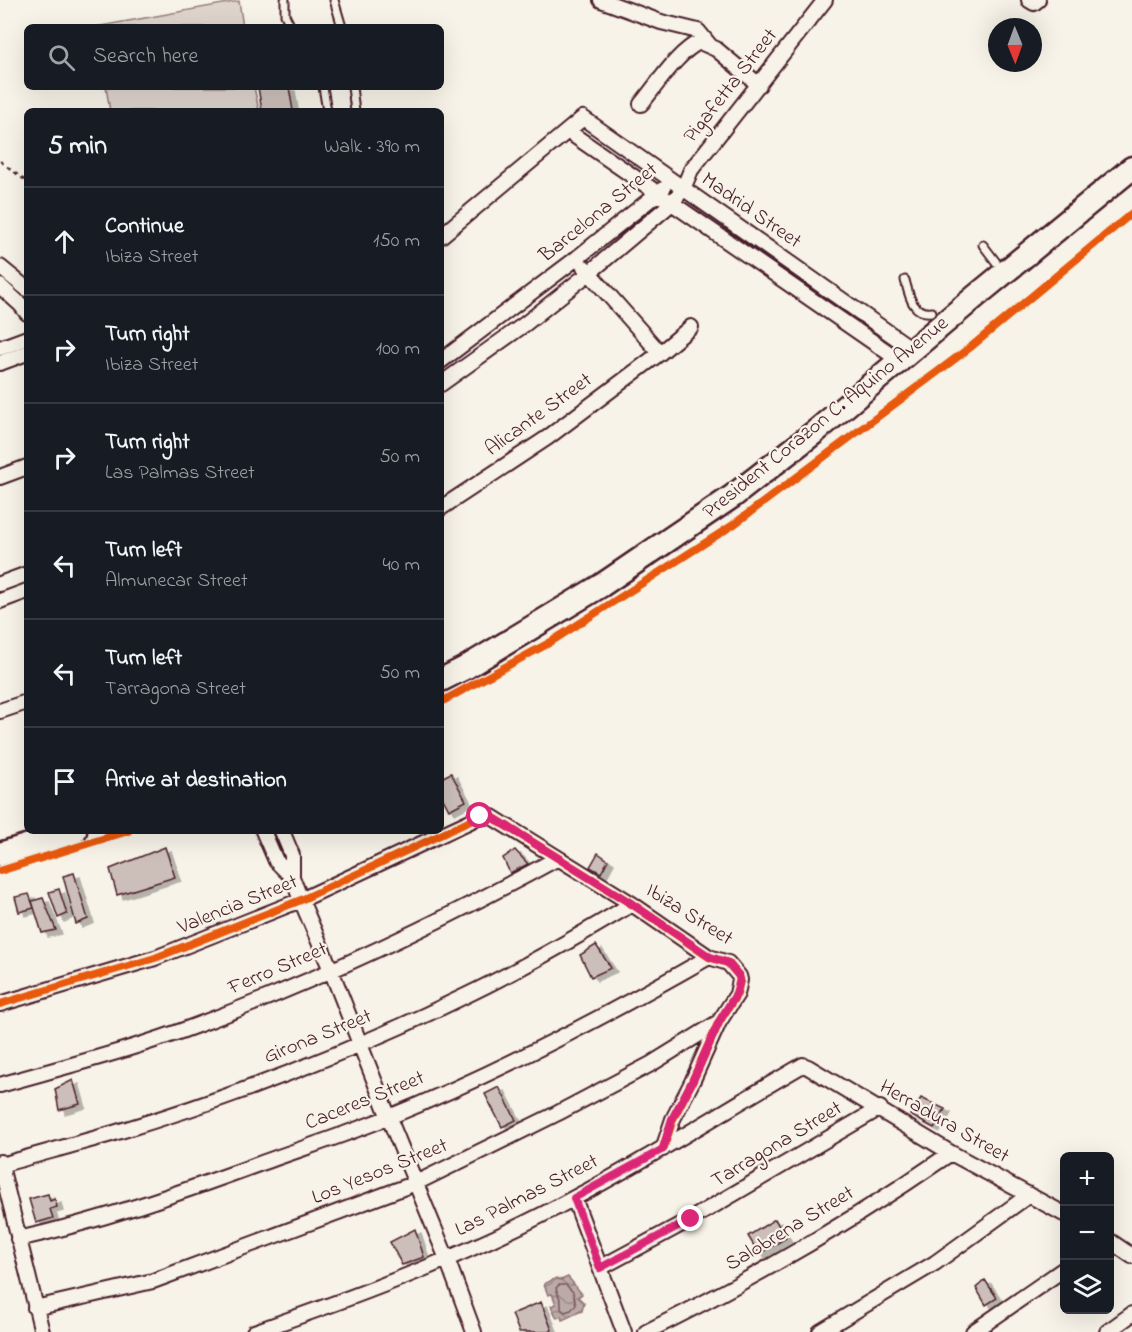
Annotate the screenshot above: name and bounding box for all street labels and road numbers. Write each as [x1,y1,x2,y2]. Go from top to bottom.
street label: Pigafetta Street [677,22,787,151]
street label: Barcelona Street [532,156,665,271]
street label: Madrid Street [695,165,807,257]
street label: President Corazon C. Aquino Avenue [697,309,956,527]
street label: Alicante Street [479,366,599,464]
street label: Valencia Street [173,867,303,943]
street label: Ibiza Street [639,876,739,954]
street label: Ferro Street [223,935,332,1004]
street label: Girona Street [259,1002,377,1072]
street label: Caceres Street [301,1063,429,1139]
street label: Herradura Street [873,1073,1015,1171]
street label: Tarragona Street [706,1094,849,1198]
street label: Los Yesos Street [308,1131,452,1213]
street label: Las Palmas Street [450,1147,604,1245]
street label: Salobrena Street [720,1179,860,1279]

